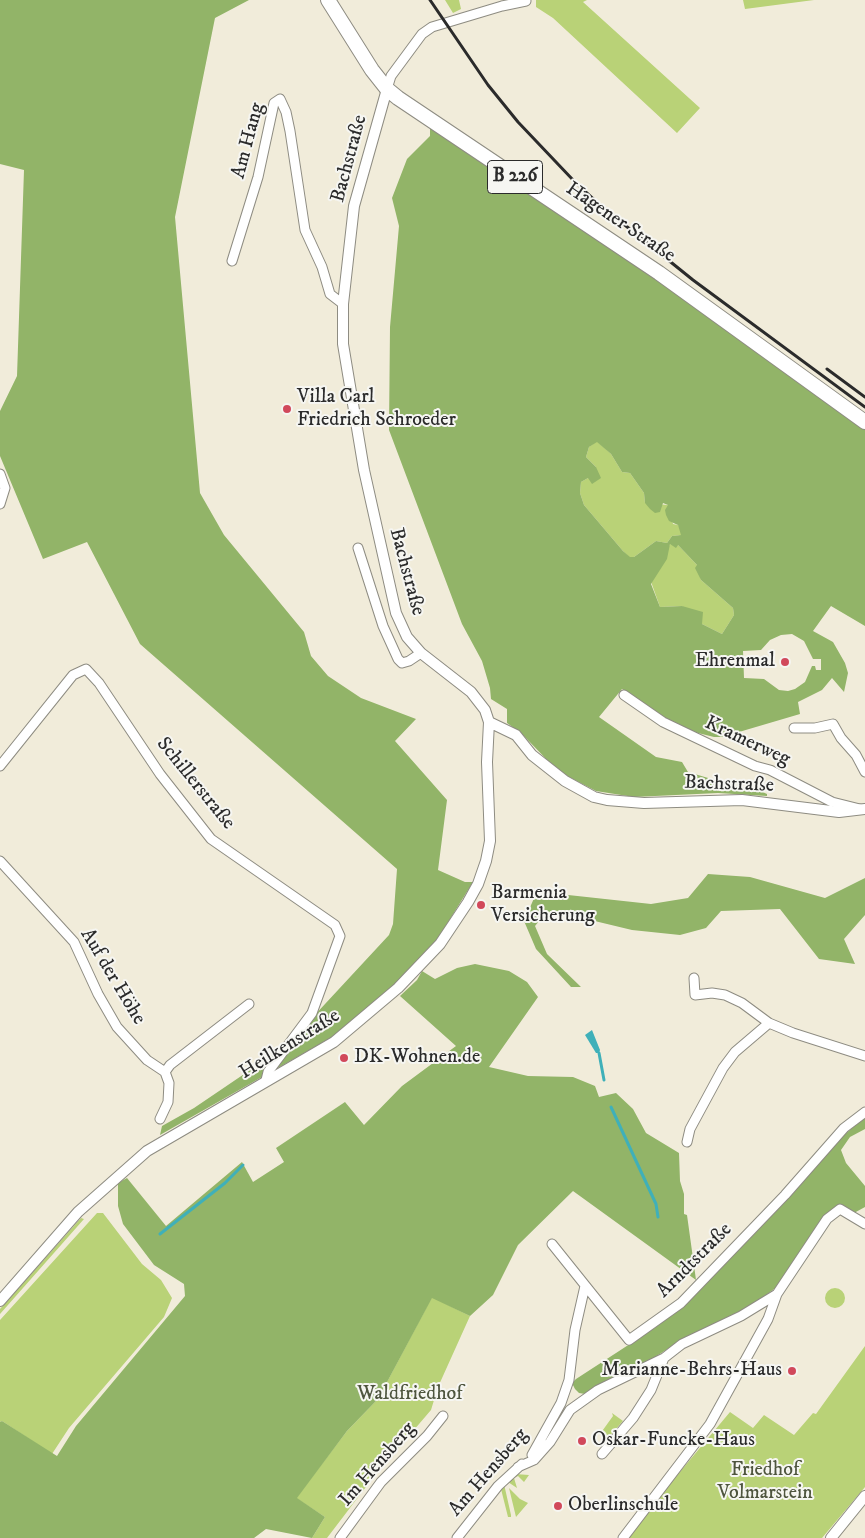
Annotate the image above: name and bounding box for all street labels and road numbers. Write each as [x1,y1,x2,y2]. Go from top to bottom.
street label: Am Hang [227,100,271,182]
street label: Bachstraße [327,113,373,205]
road number: B 226 [488,160,542,193]
street label: Hagener Straße [561,178,679,268]
street label: Bachstraße [383,526,429,618]
street label: Kramerweg [700,712,794,772]
street label: Schillerstraße [150,733,240,835]
street label: Bachstraße [684,771,774,799]
street label: Auf der Höhe [74,925,150,1029]
street label: Heilkenstraße [235,1005,345,1085]
street label: Arndtstraße [652,1218,738,1304]
street label: Im Hensberg [335,1418,421,1512]
street label: Am Hensberg [444,1424,534,1522]

